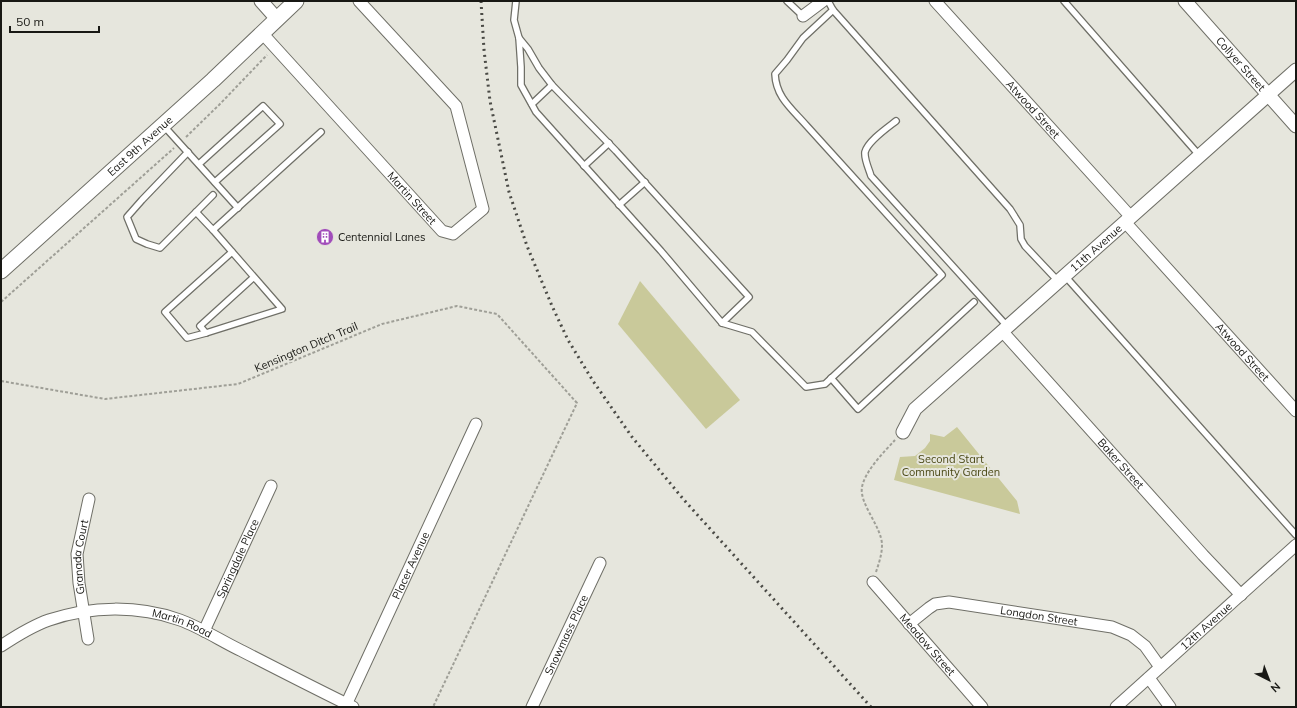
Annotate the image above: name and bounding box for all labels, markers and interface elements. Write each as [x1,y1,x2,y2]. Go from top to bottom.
scale bar [10,8,99,34]
text: 50 m [16,14,44,29]
street label: Collyer Street [1213,34,1269,94]
street label: Atwood Street [1003,77,1063,141]
street label: East 9th Avenue [104,113,176,179]
street label: Martin Street [384,169,440,227]
street label: 11th Avenue [1067,221,1125,275]
building icon: Centennial Lanes [315,227,335,247]
place label: Centennial Lanes [338,230,425,244]
street label: Kensington Ditch Trail [252,319,360,375]
street label: Atwood Street [1212,320,1272,384]
street label: Baker Street [1095,435,1147,492]
park label: Second Start Community Garden [902,452,1000,479]
street label: Springdale Place [213,517,262,600]
street label: Granada Court [70,518,91,596]
street label: Placer Avenue [389,529,432,601]
street label: Snowmass Place [541,592,591,677]
street label: 12th Avenue [1177,599,1235,653]
street label: Longdon Street [999,603,1079,629]
street label: Martin Road [151,606,215,641]
street label: Meadow Street [897,611,958,679]
north arrow [1249,660,1289,700]
text: N [1268,679,1283,695]

